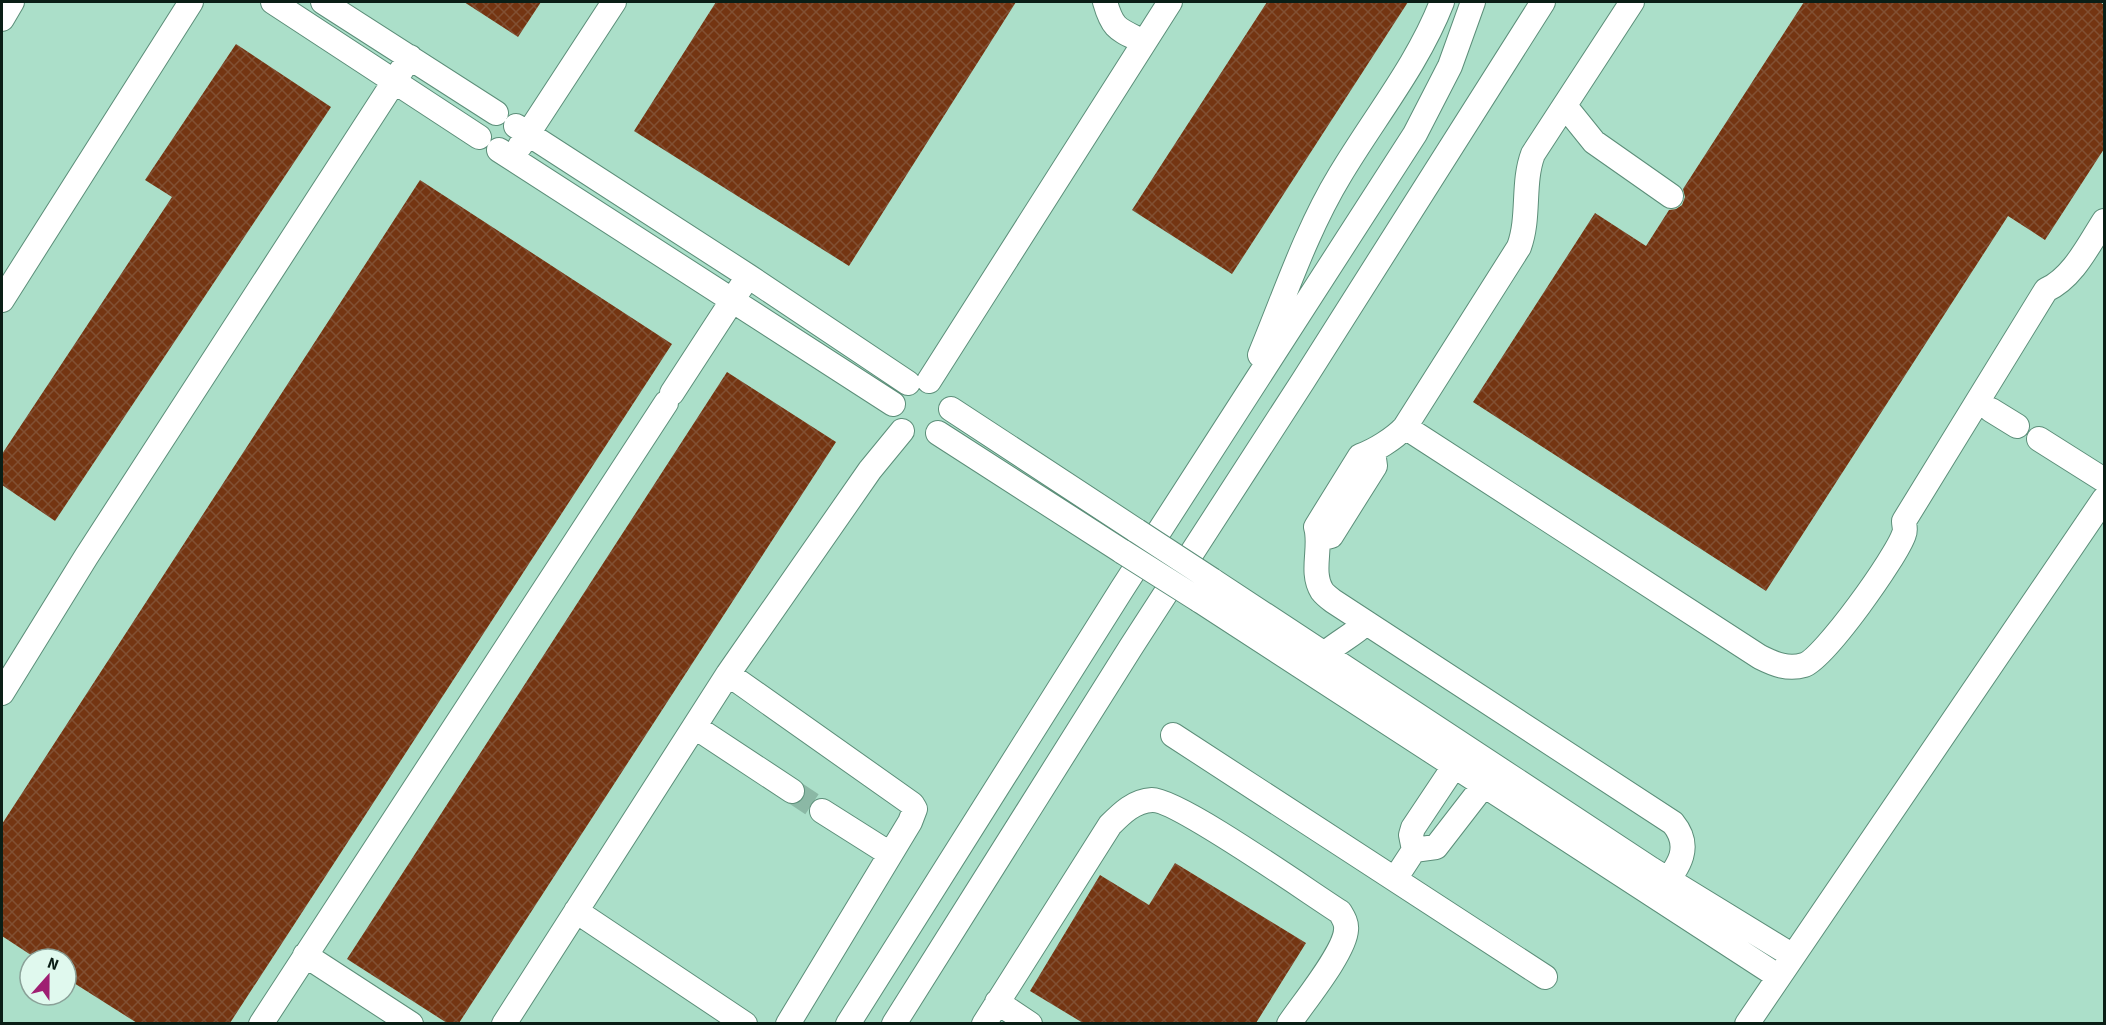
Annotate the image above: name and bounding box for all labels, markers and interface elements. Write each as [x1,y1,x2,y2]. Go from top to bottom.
north arrow [18,947,78,1007]
text: N [44,952,62,976]

